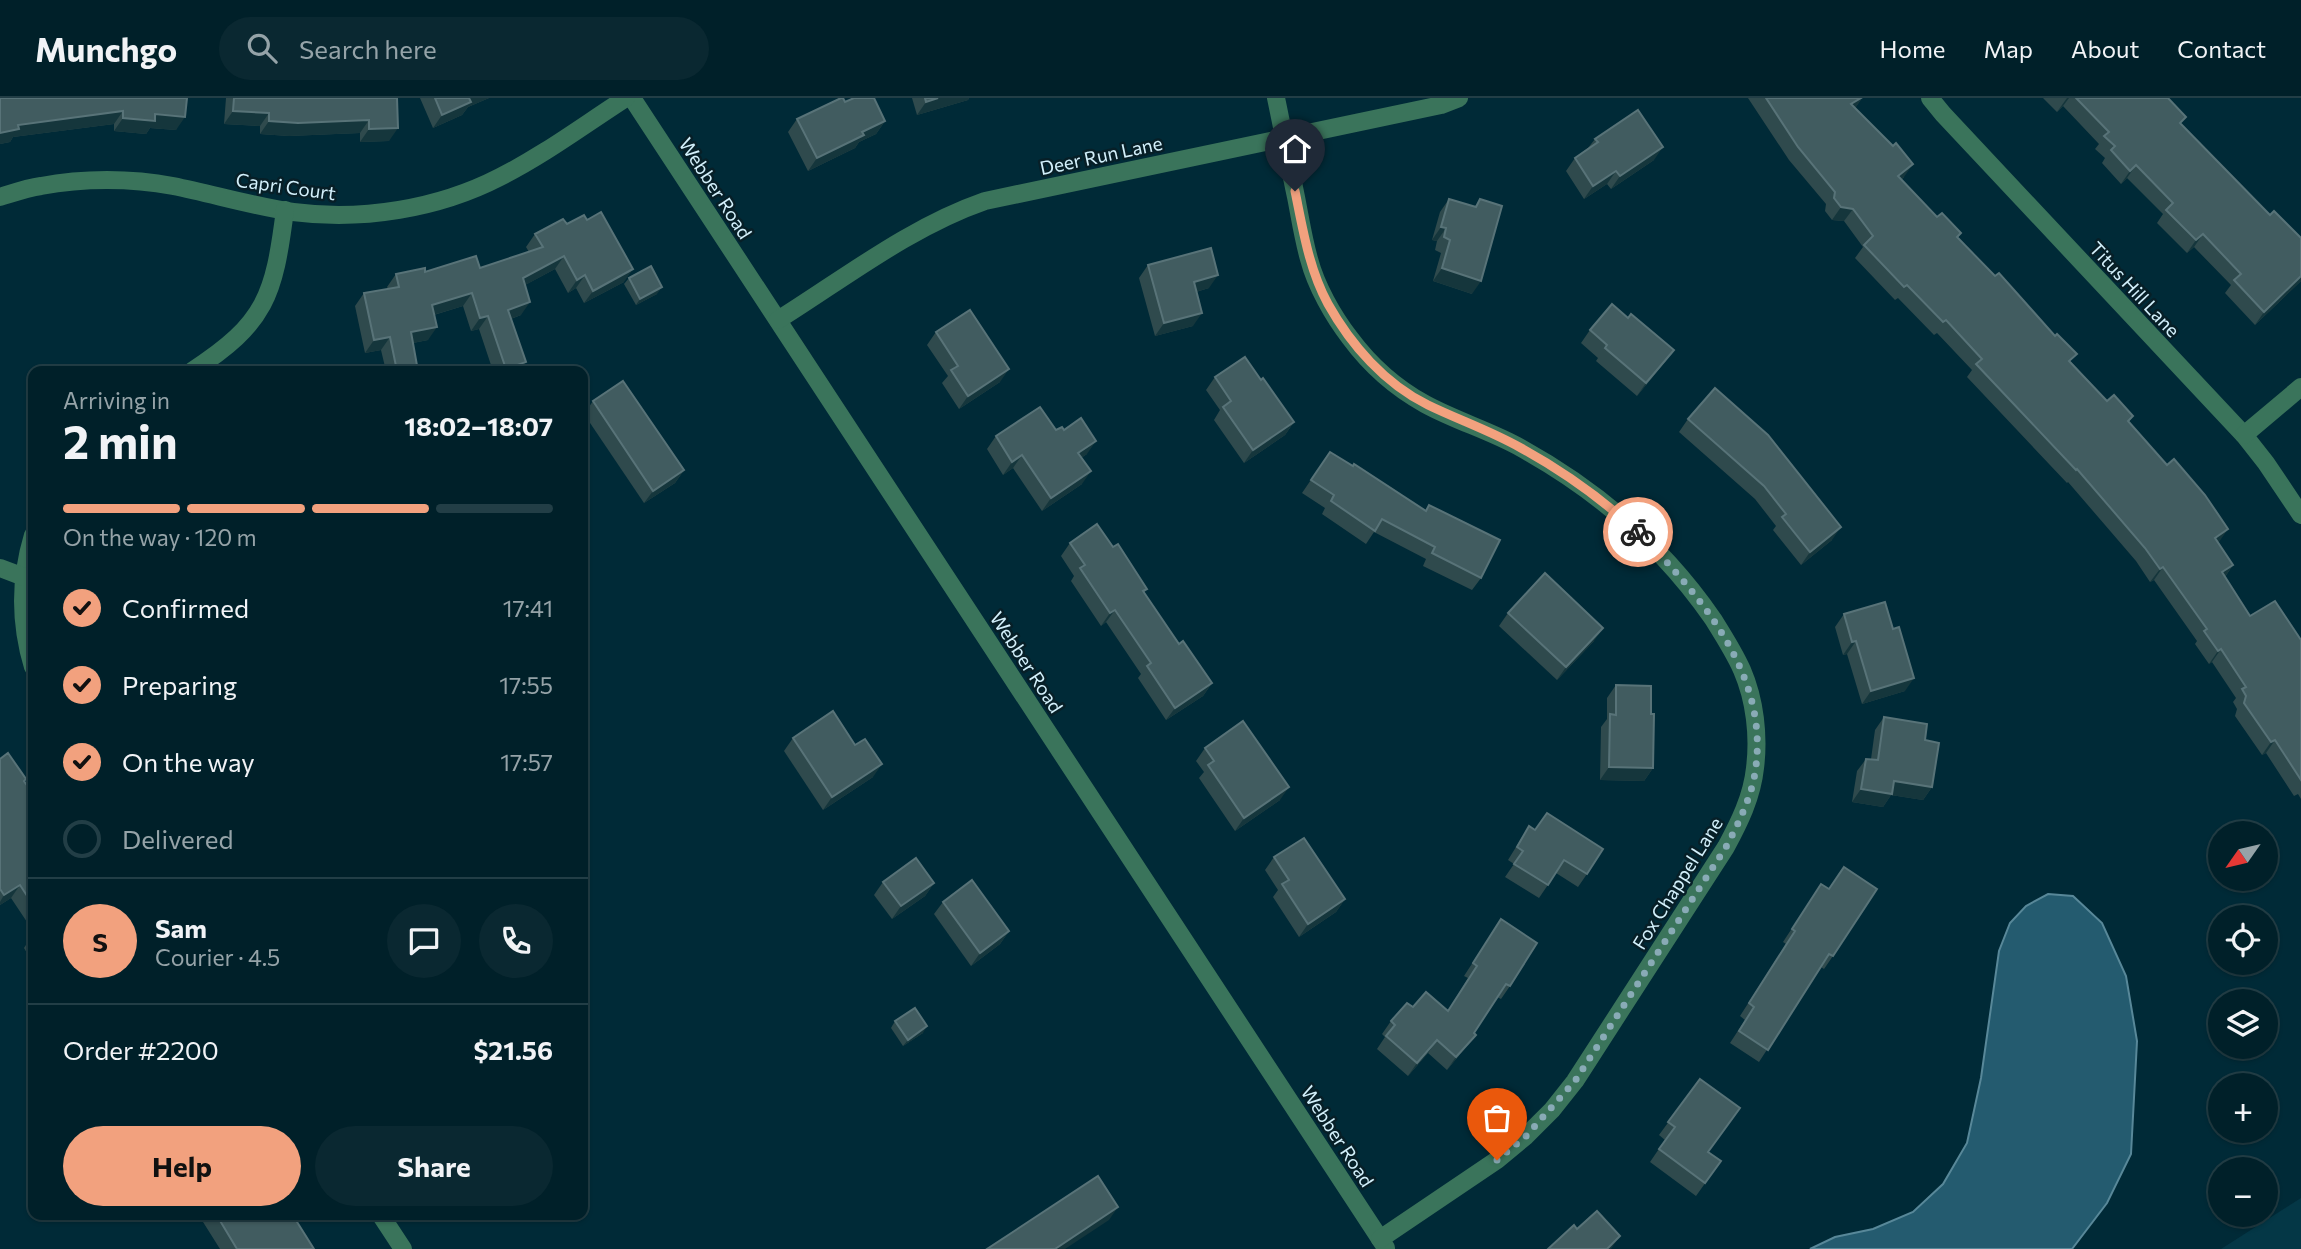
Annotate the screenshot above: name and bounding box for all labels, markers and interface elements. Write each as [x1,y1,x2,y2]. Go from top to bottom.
search box [219,17,709,80]
text: Munchgo [35,28,177,69]
icon: search [243,29,281,67]
text: Search here [299,33,437,64]
text: Home [1880,34,1946,63]
text: Map [1984,34,2033,63]
text: About [2071,34,2139,63]
text: Contact [2177,34,2266,63]
pin [1265,119,1325,191]
icon: home [1276,130,1314,168]
street label: Deer Run Lane [1038,131,1164,179]
street label: Webber Road [675,133,757,243]
street label: Capri Court [235,168,338,204]
street label: Titus Hill Lane [2085,237,2185,341]
text: Arriving in [63,386,170,414]
text: 18:02–18:07 [404,410,553,441]
text: 2 min [63,412,178,468]
courier [1603,497,1673,567]
icon: bike [1619,513,1657,551]
text: On the way · 120 m [63,523,257,551]
icon: check [63,589,101,627]
text: Confirmed [122,592,249,623]
text: 17:41 [503,594,553,622]
street label: Webber Road [986,607,1068,717]
icon: check [63,666,101,704]
text: Preparing [122,669,237,700]
text: 17:55 [499,671,553,699]
icon: check [63,743,101,781]
text: On the way [122,746,255,777]
text: 17:57 [500,748,553,776]
street label: Fox Chappel Lane [1627,813,1727,953]
north arrow [2208,821,2278,891]
map controls [2208,821,2278,1227]
text: Delivered [122,823,233,854]
button: chat [387,904,461,978]
button: phone [479,904,553,978]
button: locate [2208,905,2278,975]
text: Sam [155,912,207,943]
text: S [92,926,108,957]
text: Courier · 4.5 [155,943,280,971]
button: layers [2208,989,2278,1059]
text: Order #2200 [63,1034,219,1065]
text: $21.56 [473,1034,553,1065]
button: + [2208,1073,2278,1143]
street label: Webber Road [1297,1081,1379,1191]
pin [1467,1088,1527,1160]
icon: bag [1478,1099,1516,1137]
button: Help [63,1126,301,1206]
button: Share [315,1126,553,1206]
button: − [2208,1157,2278,1227]

